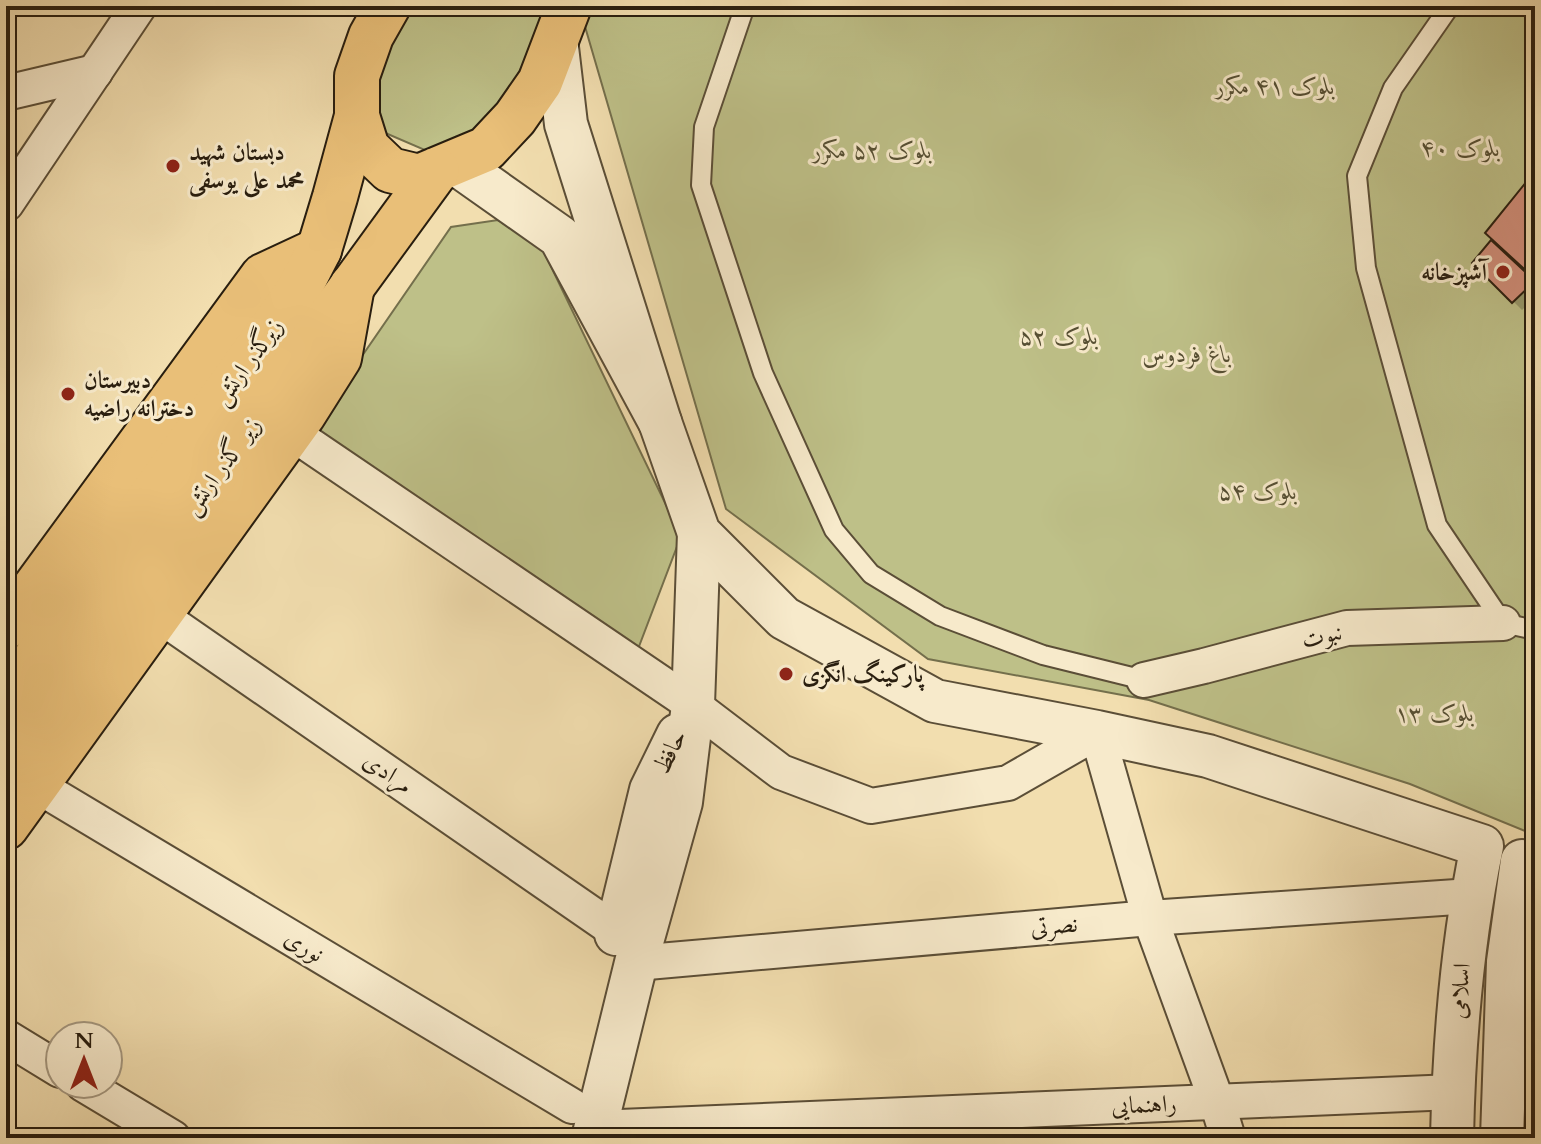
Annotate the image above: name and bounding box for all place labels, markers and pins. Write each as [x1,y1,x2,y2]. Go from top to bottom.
place label: دبستان شهید محمد علی یوسفی [188,136,304,199]
marker: دبستان شهید محمد علی یوسفی [164,157,182,175]
place label: آشپزخانه [1421,256,1490,289]
marker: آشپزخانه [1494,263,1512,281]
place label: دبیرستان دخترانه راضیه [84,364,194,425]
marker: دبیرستان دخترانه راضیه [59,385,77,403]
place label: پارکینگ انگزی [802,658,925,692]
marker: پارکینگ انگزی [777,665,795,683]

